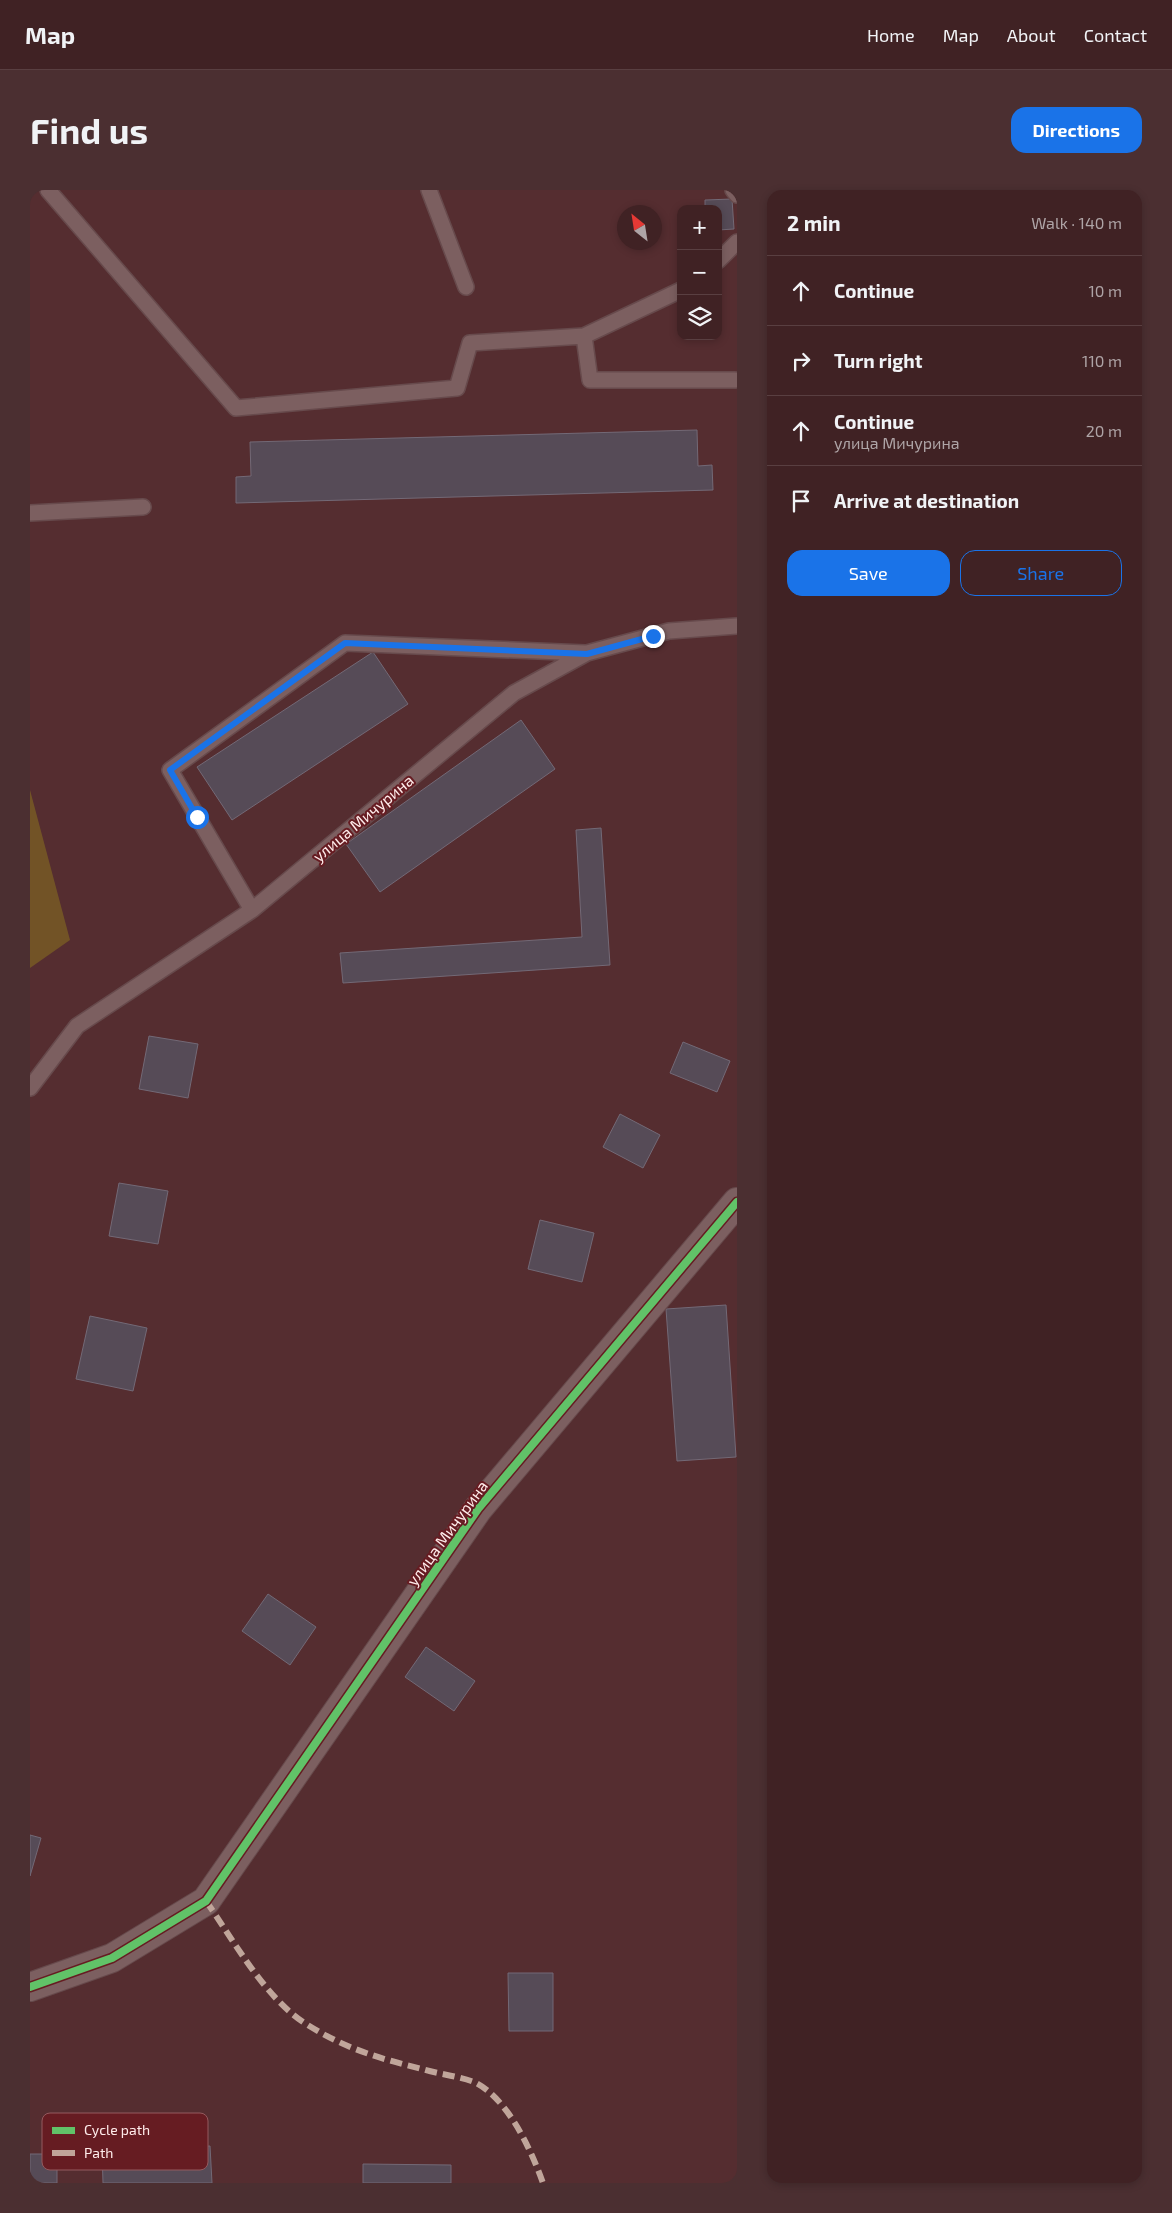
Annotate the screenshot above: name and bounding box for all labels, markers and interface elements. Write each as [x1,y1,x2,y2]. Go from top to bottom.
text: Map [25,20,75,49]
text: Home [867,24,915,46]
text: Map [943,24,979,46]
text: About [1007,24,1056,46]
text: Contact [1084,24,1147,46]
button: Directions [1011,107,1142,153]
text: Find us [30,109,148,151]
north arrow [617,205,662,250]
map controls [677,205,722,340]
button: + [677,205,722,250]
text: 2 min [787,210,841,235]
text: Walk · 140 m [1031,213,1122,232]
button: − [677,250,722,295]
icon: ahead [787,277,815,305]
text: Continue [834,279,914,302]
text: 10 m [1088,281,1122,300]
button: layers [677,295,722,340]
icon: right [787,347,815,375]
text: Turn right [834,349,922,372]
text: 110 m [1082,351,1122,370]
text: Continue [834,410,914,433]
icon: ahead [787,417,815,445]
text: 20 m [1086,421,1122,440]
text: улица Мичурина [834,433,960,452]
icon: arrive [787,487,815,515]
text: Arrive at destination [834,489,1019,512]
button: Save [787,550,950,596]
button: Share [960,550,1122,596]
route end [642,625,665,648]
street label: улица Мичурина [308,770,418,866]
route start [186,806,209,829]
street label: улица Мичурина [402,1476,492,1590]
legend [42,2113,208,2170]
text: Cycle path [84,2121,150,2138]
text: Path [84,2144,113,2161]

